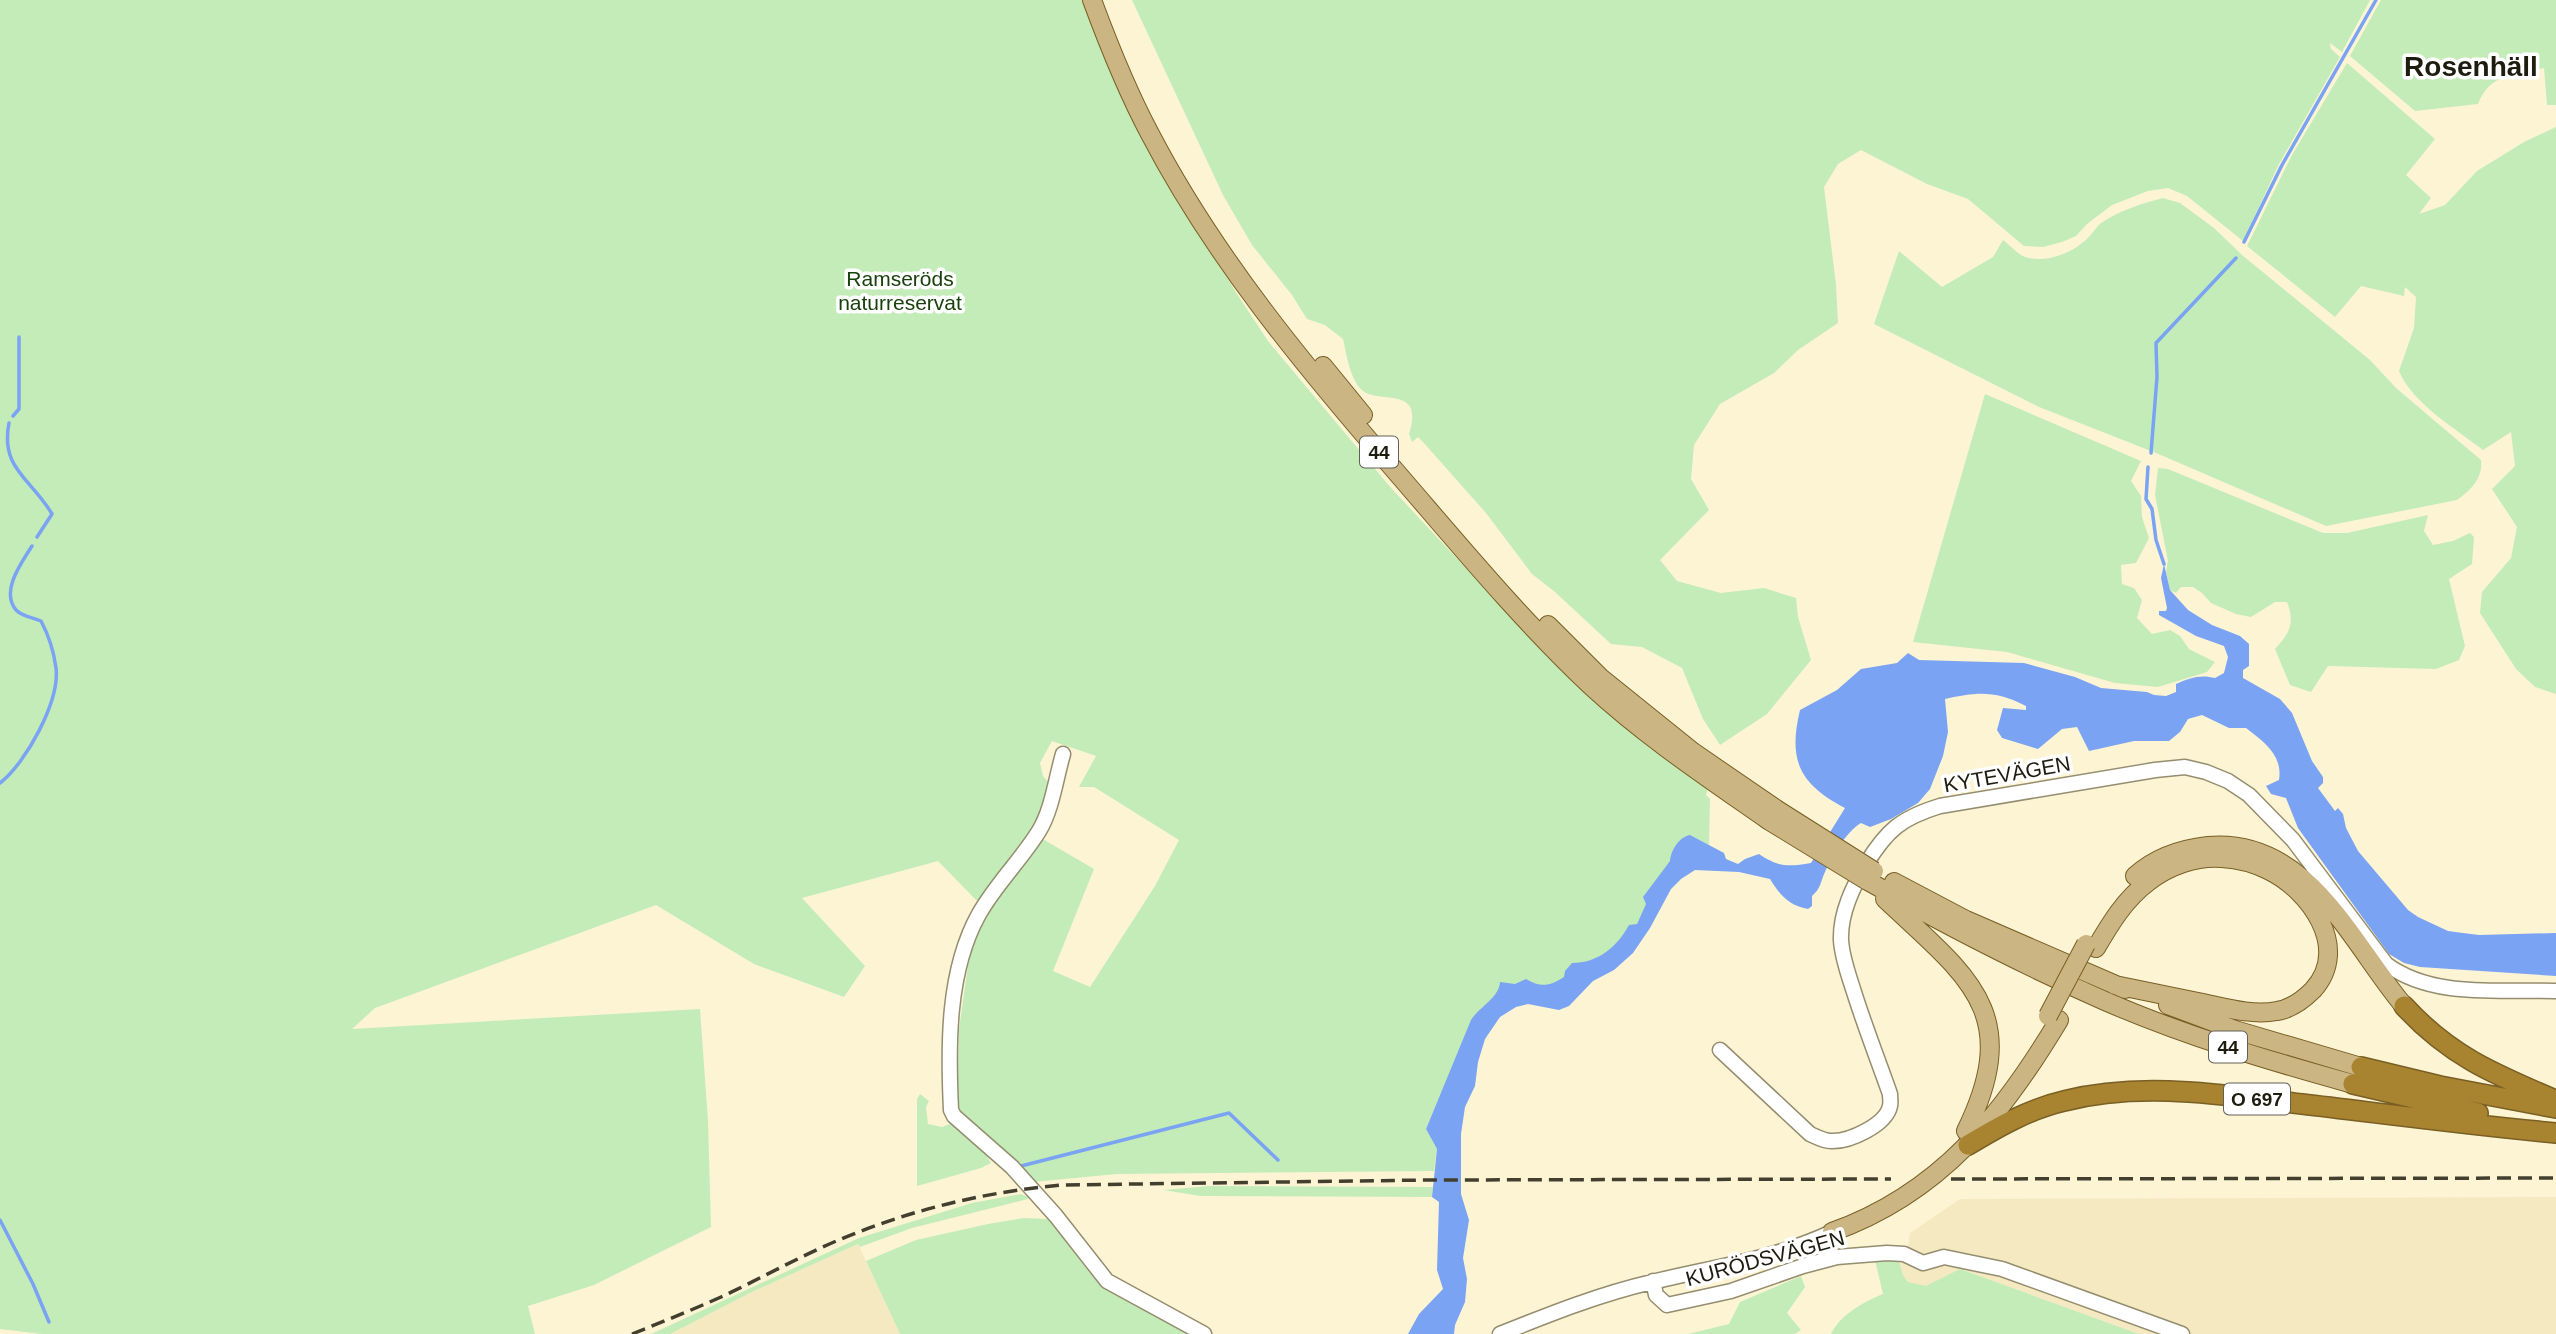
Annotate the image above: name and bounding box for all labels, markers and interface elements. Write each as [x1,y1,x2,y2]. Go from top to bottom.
district label: Rosenhäll [2404,51,2538,82]
park label: Ramseröds naturreservat [838,267,962,314]
road number: 44 [1360,436,1398,467]
street label: KYTEVÄGEN [1942,752,2072,796]
road number: 44 [2209,1032,2247,1063]
road number: O 697 [2224,1084,2290,1114]
street label: KURÖDSVÄGEN [1683,1226,1847,1290]

